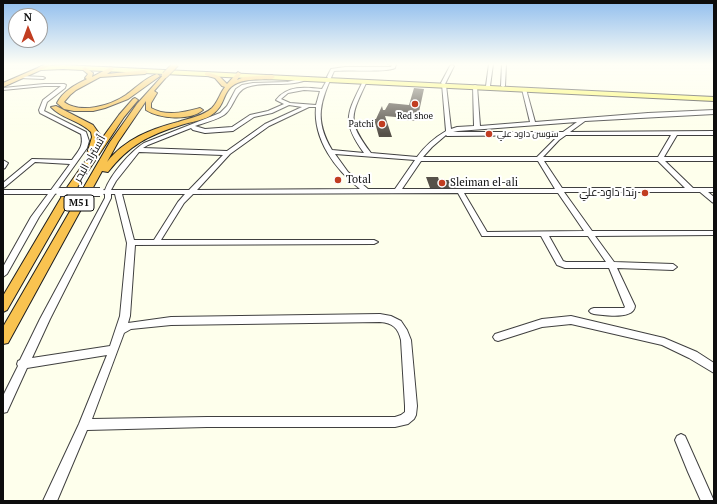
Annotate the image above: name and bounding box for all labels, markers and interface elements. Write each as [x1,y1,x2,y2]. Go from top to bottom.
north arrow [8,8,48,48]
text: N [24,10,32,24]
marker: Red shoe [410,99,420,109]
place label: Red shoe [397,111,433,121]
place label: Patchi [349,119,374,129]
marker: Patchi [377,119,387,129]
marker: سوسن داود علي [484,129,494,139]
place label: سوسن داود علي [497,129,558,139]
street label: أتستراد البحر [71,133,109,185]
place label: Total [346,173,371,187]
marker: Total [333,175,343,185]
place label: Sleiman el-ali [450,176,518,190]
marker: Sleiman el-ali [437,178,447,188]
place label: رندا داود علي [579,186,637,200]
marker: رندا داود علي [640,188,650,198]
road number: M51 [64,195,94,211]

